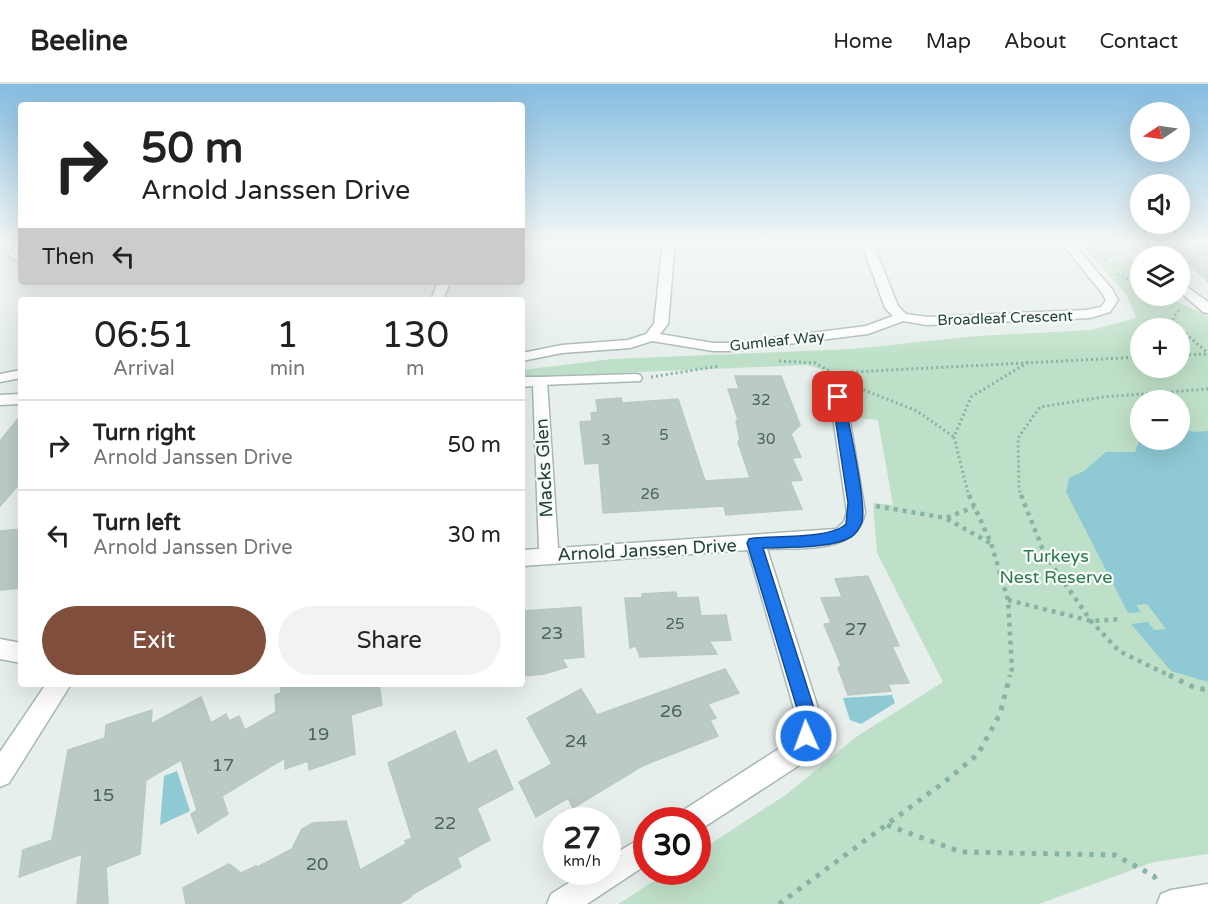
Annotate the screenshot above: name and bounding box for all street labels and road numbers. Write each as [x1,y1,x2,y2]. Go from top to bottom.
street label: Broadleaf Crescent [937,307,1073,329]
street label: Gumleaf Way [729,327,825,355]
street label: Macks Glen [530,418,558,518]
street label: Arnold Janssen Drive [557,534,737,566]

